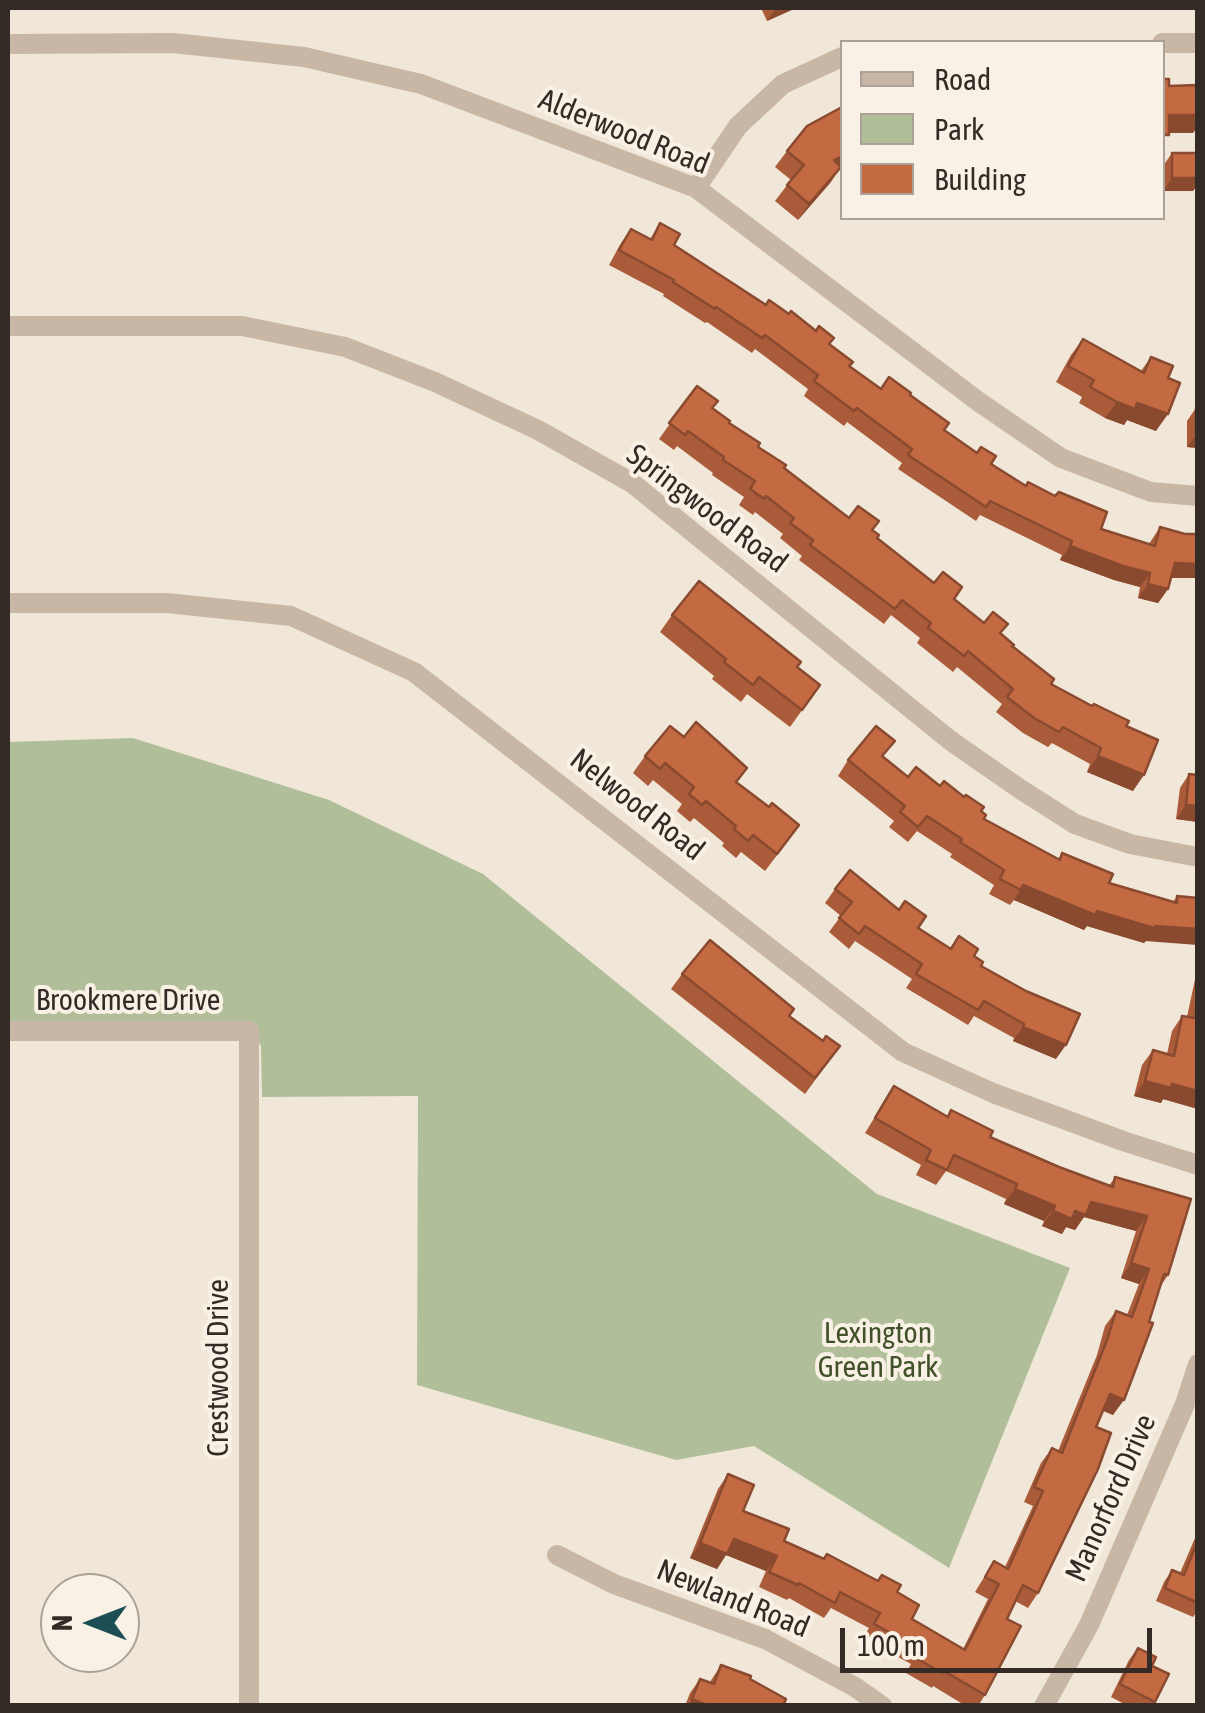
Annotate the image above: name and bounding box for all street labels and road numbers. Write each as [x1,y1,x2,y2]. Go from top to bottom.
street label: Alderwood Road [534,82,714,182]
street label: Springwood Road [620,437,794,581]
street label: Nelwood Road [563,741,711,869]
street label: Brookmere Drive [36,983,220,1019]
street label: Crestwood Drive [201,1279,237,1457]
street label: Manorford Drive [1058,1409,1164,1587]
street label: Newland Road [652,1552,814,1646]

